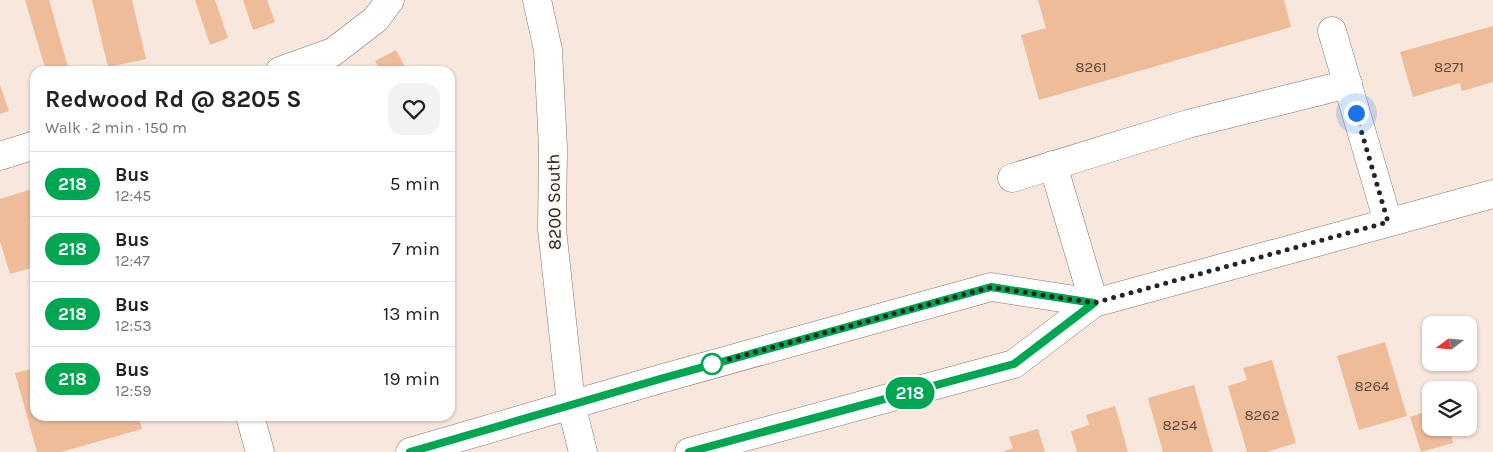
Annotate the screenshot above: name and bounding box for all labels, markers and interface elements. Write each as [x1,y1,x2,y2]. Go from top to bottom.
house number: 8261 [1075,58,1107,76]
house number: 8271 [1434,58,1464,76]
button: heart [388,83,440,135]
text: Redwood Rd @ 8205 S [45,85,302,113]
your location [1344,101,1369,126]
text: Walk · 2 min · 150 m [45,118,187,137]
street label: 8200 South [542,154,566,250]
text: Bus [115,164,149,186]
text: 218 [58,173,87,195]
text: 5 min [390,173,440,195]
text: 12:45 [115,186,151,205]
text: Bus [115,229,149,251]
text: 218 [58,238,87,260]
text: 7 min [392,238,440,260]
text: 12:47 [115,251,150,270]
text: Bus [115,294,149,316]
text: 218 [58,303,87,325]
text: 13 min [383,303,440,325]
text: 12:53 [115,316,152,335]
north arrow [1422,316,1478,371]
map controls [1422,316,1477,436]
unlabelled marker [701,353,723,375]
text: Bus [115,359,149,381]
text: 218 [58,368,87,390]
text: 19 min [383,368,440,390]
line badge: 218 [881,377,939,409]
house number: 8264 [1355,377,1390,395]
text: 12:59 [115,381,152,400]
button: layers [1422,381,1477,436]
text: 218 [896,382,924,404]
house number: 8262 [1244,406,1280,424]
house number: 8254 [1163,416,1198,434]

